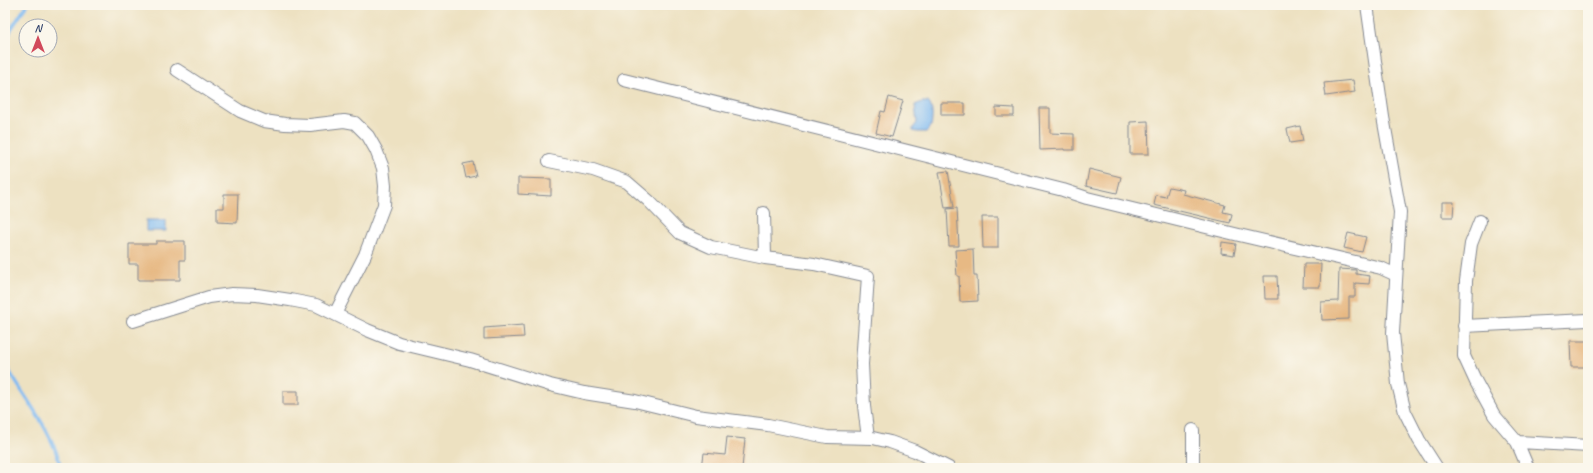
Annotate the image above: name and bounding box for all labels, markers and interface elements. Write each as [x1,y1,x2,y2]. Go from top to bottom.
north arrow [18,18,58,58]
text: N [35,21,44,35]

